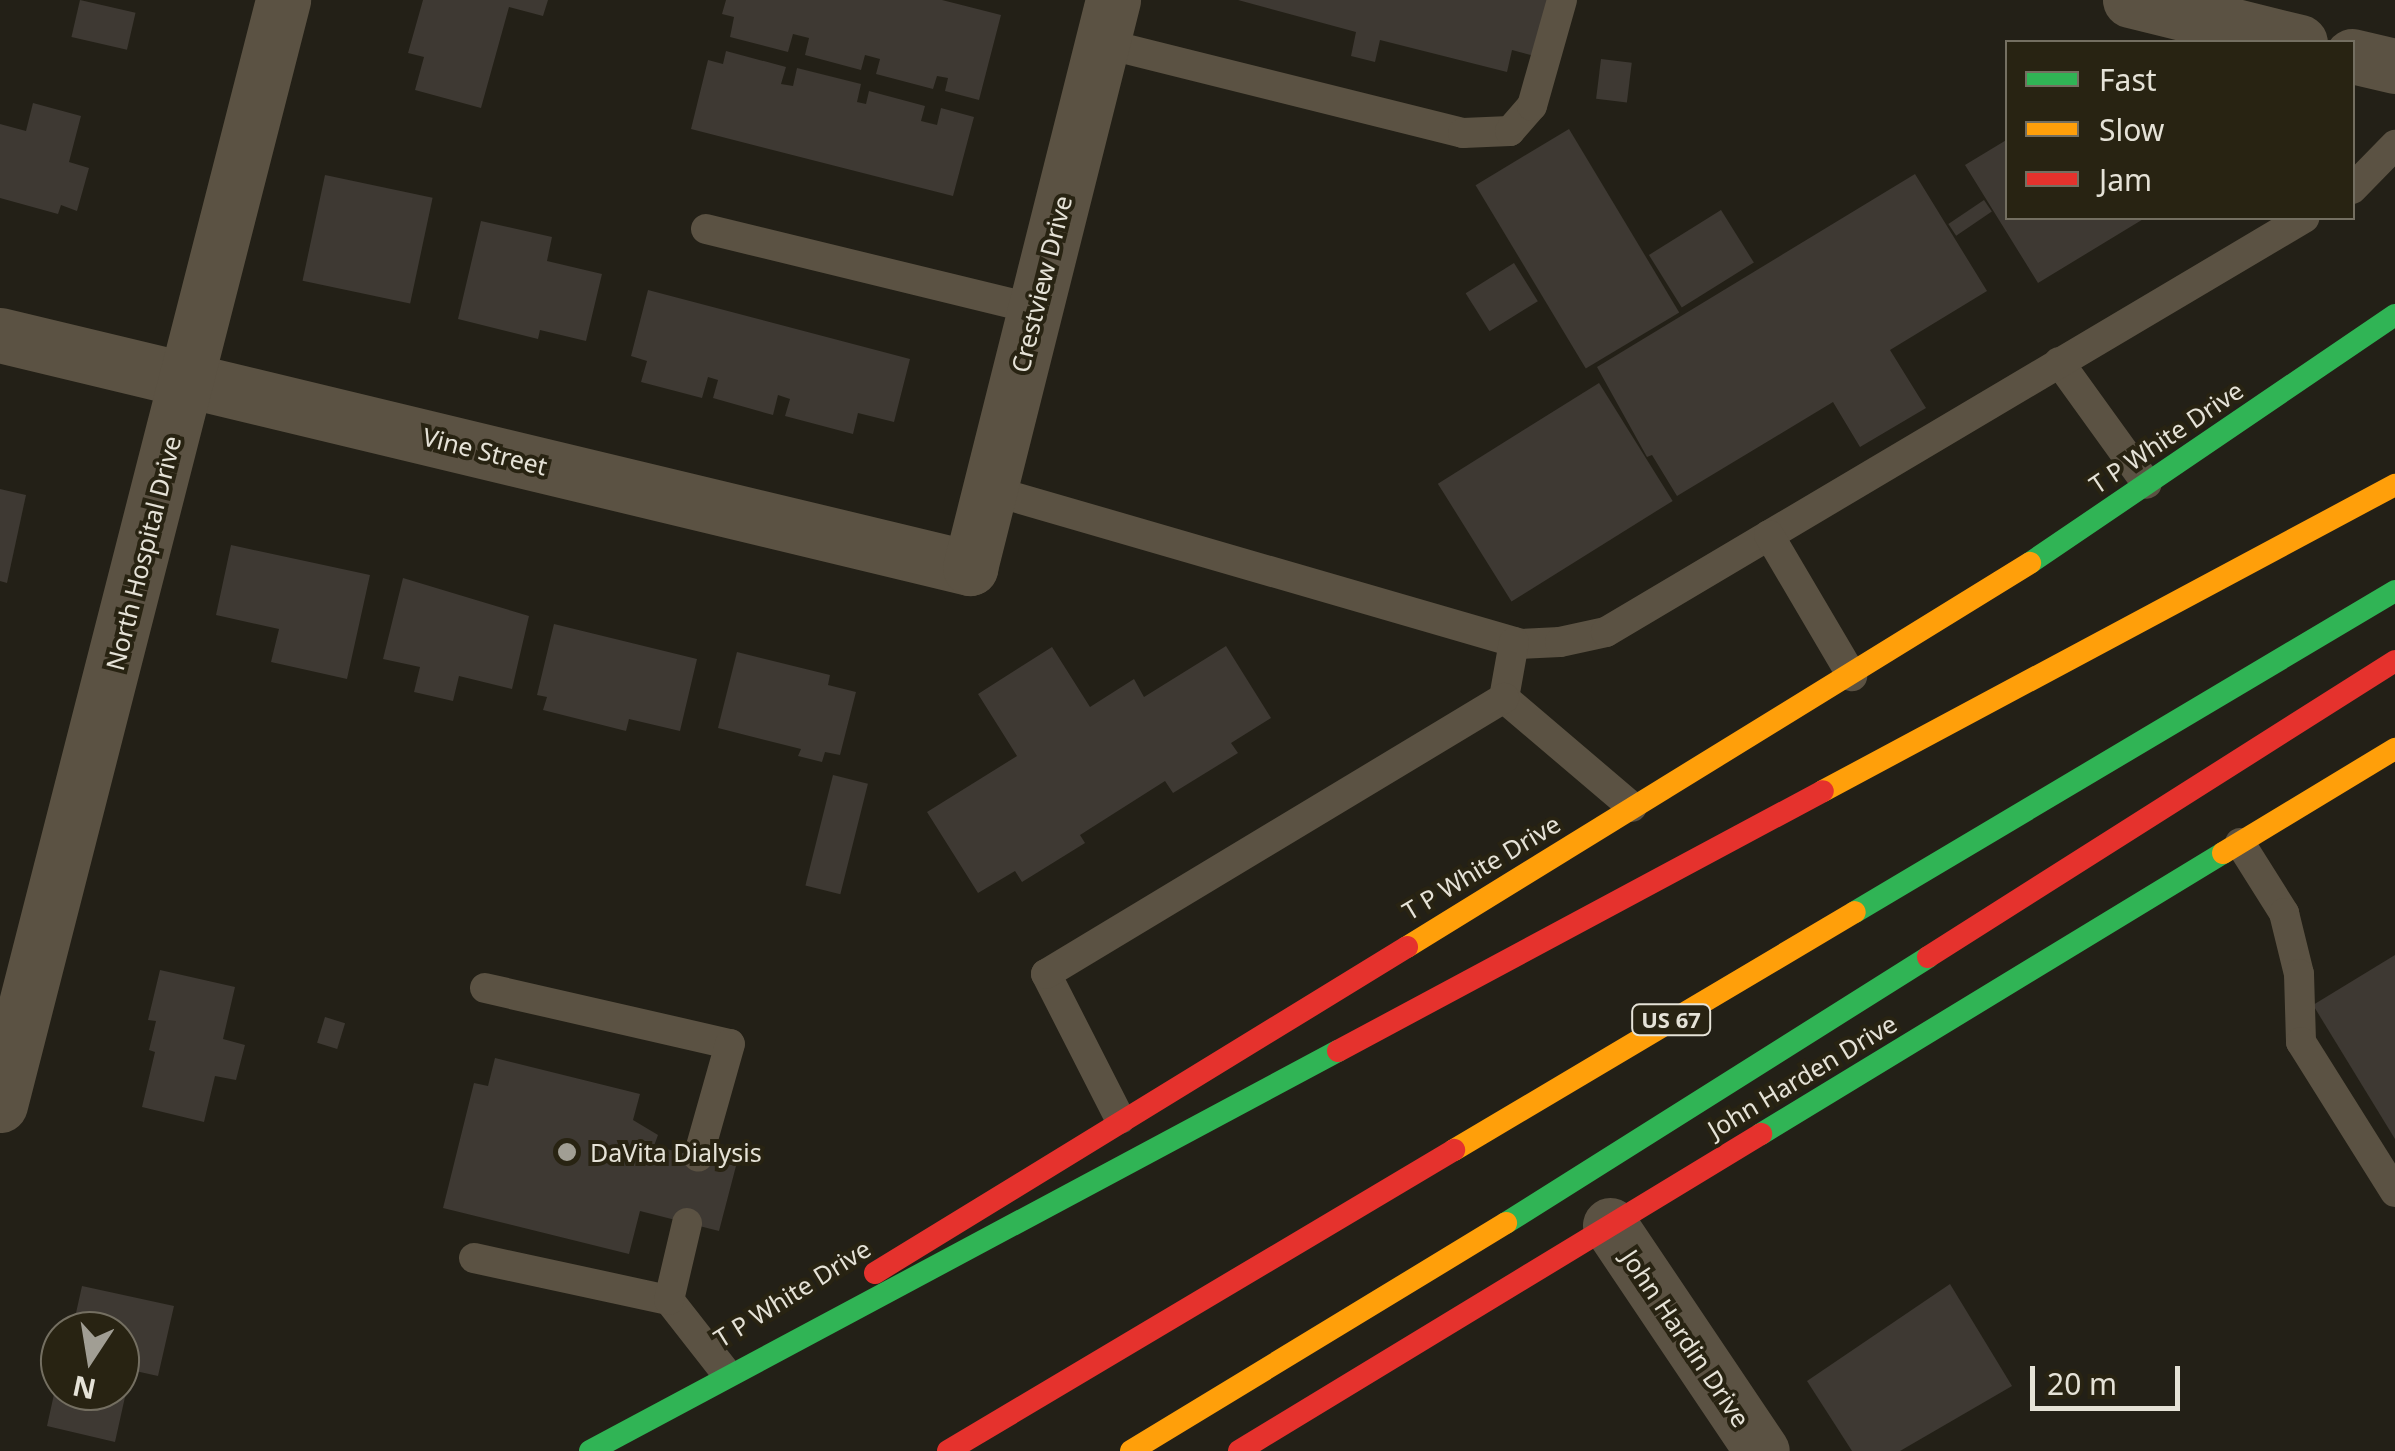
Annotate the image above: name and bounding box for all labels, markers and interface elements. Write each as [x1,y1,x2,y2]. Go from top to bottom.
legend [2005,40,2355,220]
text: Fast [2099,59,2157,100]
text: Slow [2099,109,2164,150]
text: Jam [2099,159,2152,200]
street label: Crestview Drive [1004,192,1078,376]
street label: T P White Drive [2084,375,2248,499]
street label: Vine Street [420,421,550,481]
street label: North Hospital Drive [99,433,187,673]
street label: T P White Drive [1397,808,1565,926]
road number: US 67 [1631,1003,1711,1037]
street label: John Harden Drive [1702,1008,1902,1144]
place label: DaVita Dialysis [590,1137,762,1167]
marker: DaVita Dialysis [554,1139,580,1165]
street label: T P White Drive [708,1233,876,1353]
street label: John Hardin Drive [1616,1244,1756,1432]
north arrow [40,1311,140,1411]
scale bar [2035,1346,2185,1408]
text: 20 m [2047,1363,2117,1404]
text: N [69,1367,99,1409]

